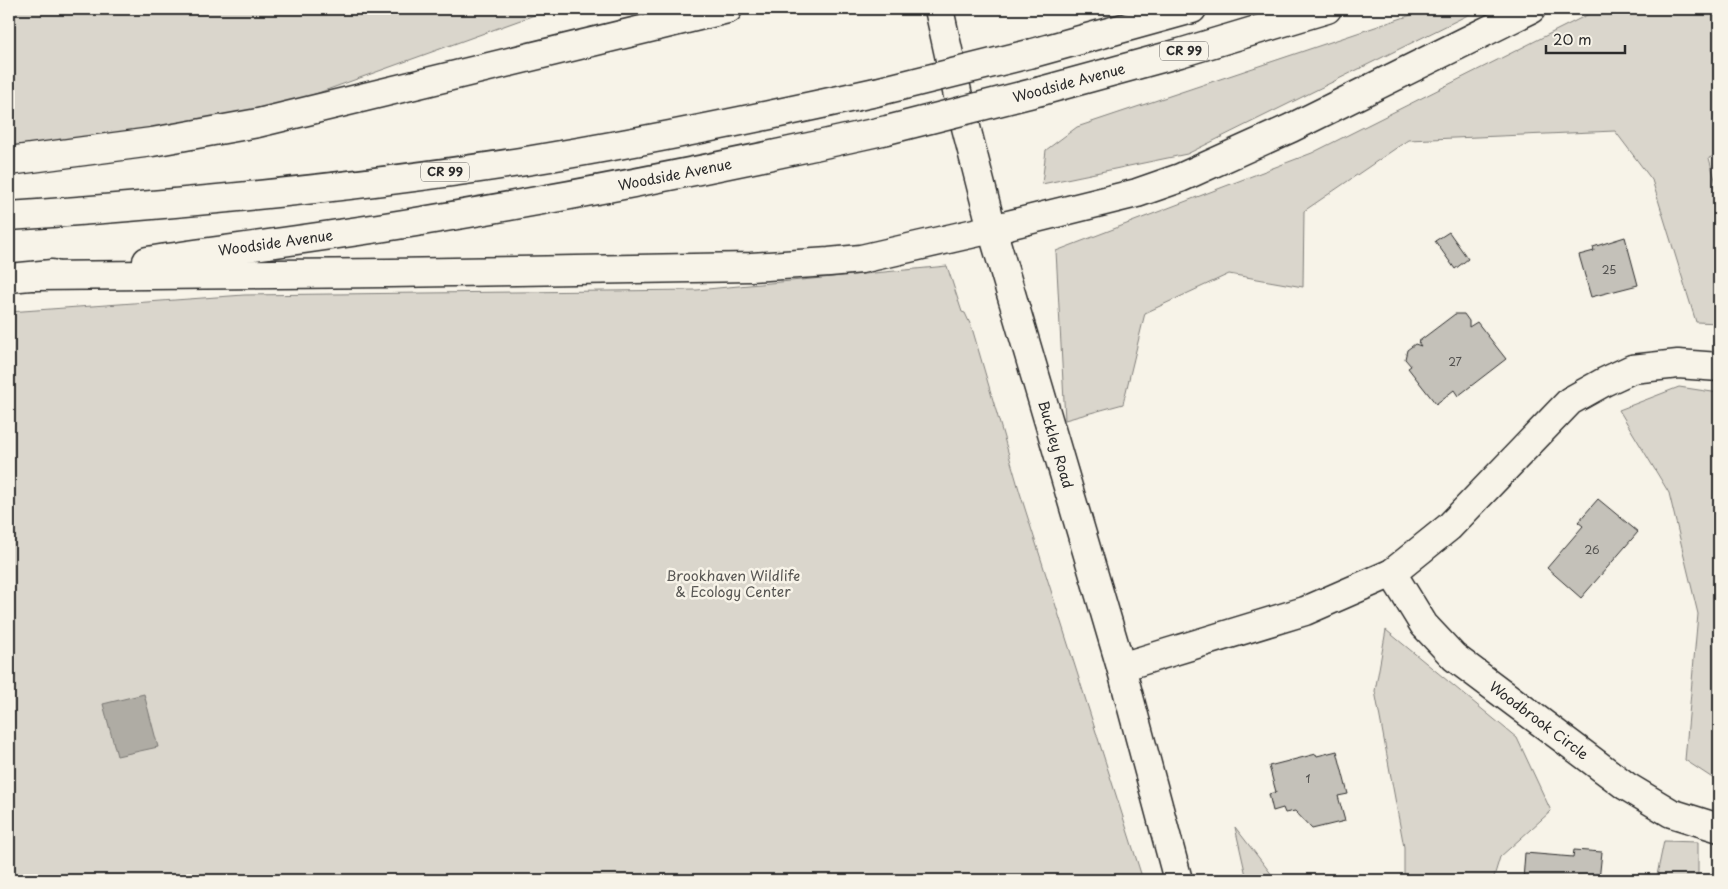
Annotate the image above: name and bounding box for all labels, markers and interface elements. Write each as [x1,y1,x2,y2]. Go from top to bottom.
scale bar [1546,22,1624,54]
text: 20 m [1553,27,1592,50]
road number: CR 99 [1160,41,1208,60]
street label: Woodside Avenue [1010,57,1128,108]
street label: Woodside Avenue [616,153,734,196]
road number: CR 99 [421,162,469,182]
street label: Woodside Avenue [217,224,335,261]
house number: 25 [1602,261,1616,278]
house number: 27 [1448,353,1462,370]
street label: Buckley Road [1033,398,1079,491]
house number: 26 [1584,541,1600,558]
park label: Brookhaven Wildlife & Ecology Center [666,565,800,602]
street label: Woodbrook Circle [1485,676,1593,764]
house number: 1 [1306,770,1311,787]

